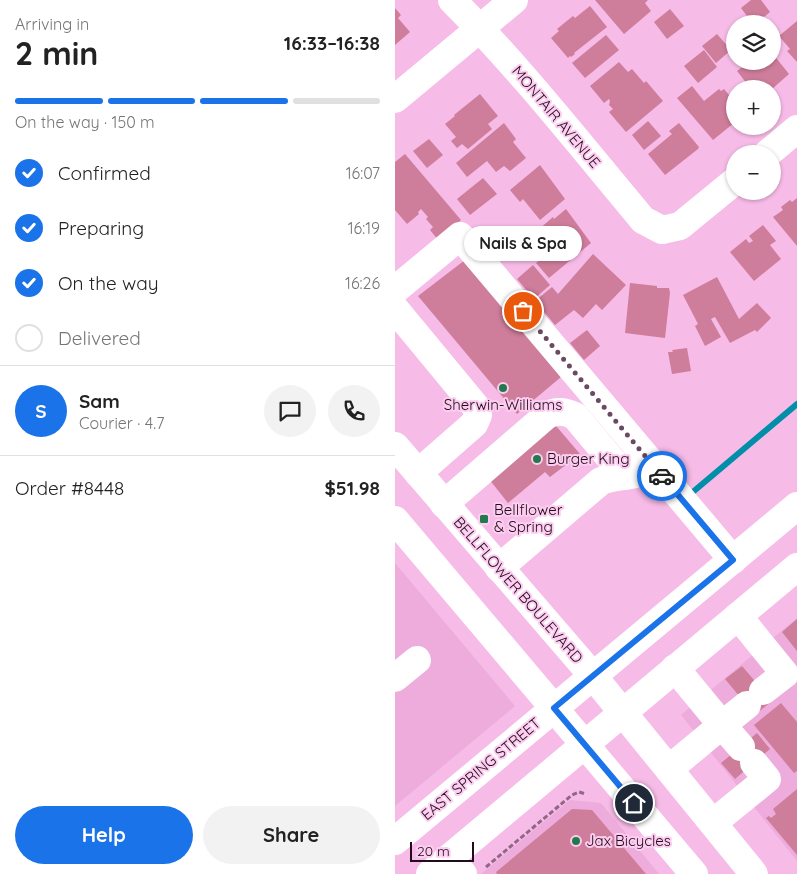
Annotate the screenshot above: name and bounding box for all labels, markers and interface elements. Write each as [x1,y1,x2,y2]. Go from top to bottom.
text: Arriving in [15,14,89,34]
map controls [726,15,781,200]
button: layers [726,15,781,70]
text: 16:33–16:38 [284,31,380,55]
text: 2 min [15,33,98,73]
street label: MONTAIR AVENUE [508,62,605,172]
button: + [726,80,781,135]
text: On the way · 150 m [15,112,155,132]
button: − [726,145,781,200]
icon: check [15,159,43,187]
text: Confirmed [58,161,151,185]
text: 16:07 [346,163,380,183]
icon: check [15,214,43,242]
text: Preparing [58,216,144,240]
text: 16:19 [348,218,380,238]
callout: Nails & Spa [464,226,582,261]
text: Nails & Spa [479,233,567,253]
icon: check [15,269,43,297]
text: On the way [58,271,159,295]
text: 16:26 [345,273,380,293]
pin [502,290,544,332]
icon: bag [509,297,537,325]
text: Delivered [58,326,141,350]
marker: Sherwin-Williams [497,382,509,394]
button: chat [264,385,316,437]
button: phone [328,385,380,437]
text: Sam [79,389,120,413]
place label: Sherwin-Williams [444,395,562,414]
text: S [35,399,47,423]
text: Courier · 4.7 [79,413,164,433]
place label: Burger King [547,449,630,468]
courier [637,451,687,501]
marker: Burger King [531,453,543,465]
icon: car [648,462,676,490]
text: Order #8448 [15,476,124,500]
text: $51.98 [324,476,380,500]
place label: Bellflower & Spring [494,500,563,536]
street label: BELLFLOWER BOULEVARD [450,513,587,667]
marker: Bellflower & Spring [478,513,490,525]
street label: EAST SPRING STREET [417,713,544,824]
pin [613,782,655,824]
icon: home [620,789,648,817]
button: Help [15,806,193,864]
button: Share [203,806,380,864]
place label: Jax Bicycles [586,831,671,850]
marker: Jax Bicycles [570,835,582,847]
scale bar [410,839,474,862]
text: 20 m [417,842,450,860]

